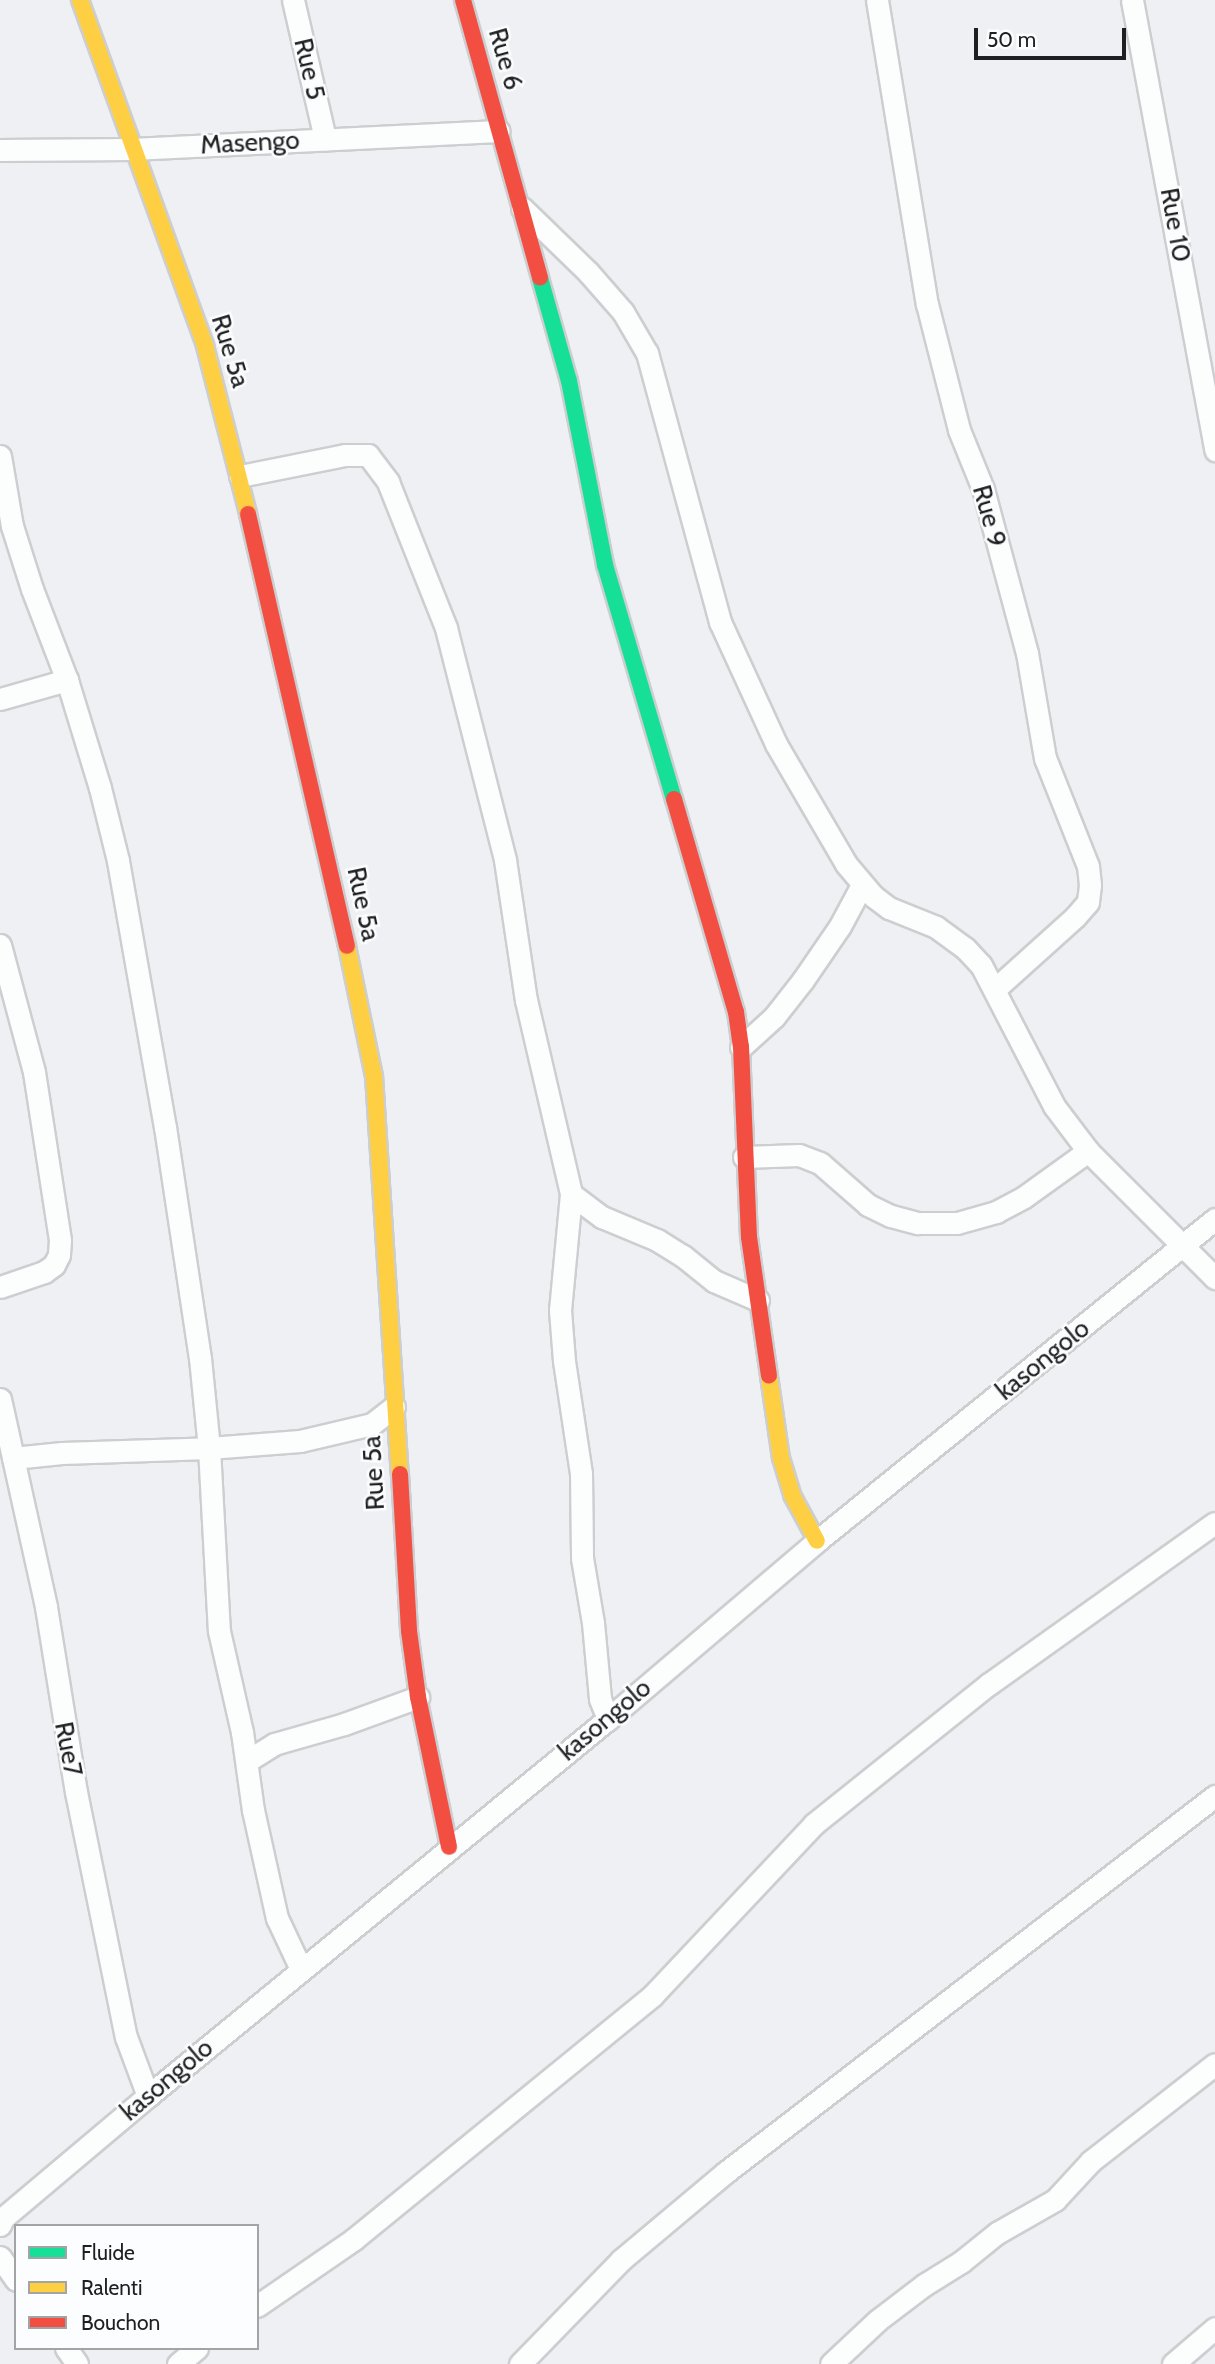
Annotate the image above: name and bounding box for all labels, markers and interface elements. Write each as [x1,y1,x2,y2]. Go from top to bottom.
scale bar [977,14,1129,58]
street label: Rue 6 [481,24,529,94]
text: 50 m [987,27,1036,52]
street label: Rue 5 [287,35,331,103]
street label: Masengo [200,125,300,161]
street label: Rue 10 [1153,185,1197,265]
street label: Rue 5a [204,311,256,391]
street label: Rue 9 [965,481,1013,551]
street label: Rue 5a [340,864,386,944]
street label: kasongolo [990,1313,1096,1407]
street label: Rue 5a [356,1435,392,1511]
street label: kasongolo [552,1672,658,1768]
street label: Rue7 [47,1719,89,1779]
street label: kasongolo [114,2032,220,2128]
legend [14,2224,259,2350]
text: Fluide [81,2240,135,2265]
text: Ralenti [81,2275,142,2300]
text: Bouchon [81,2310,160,2335]

